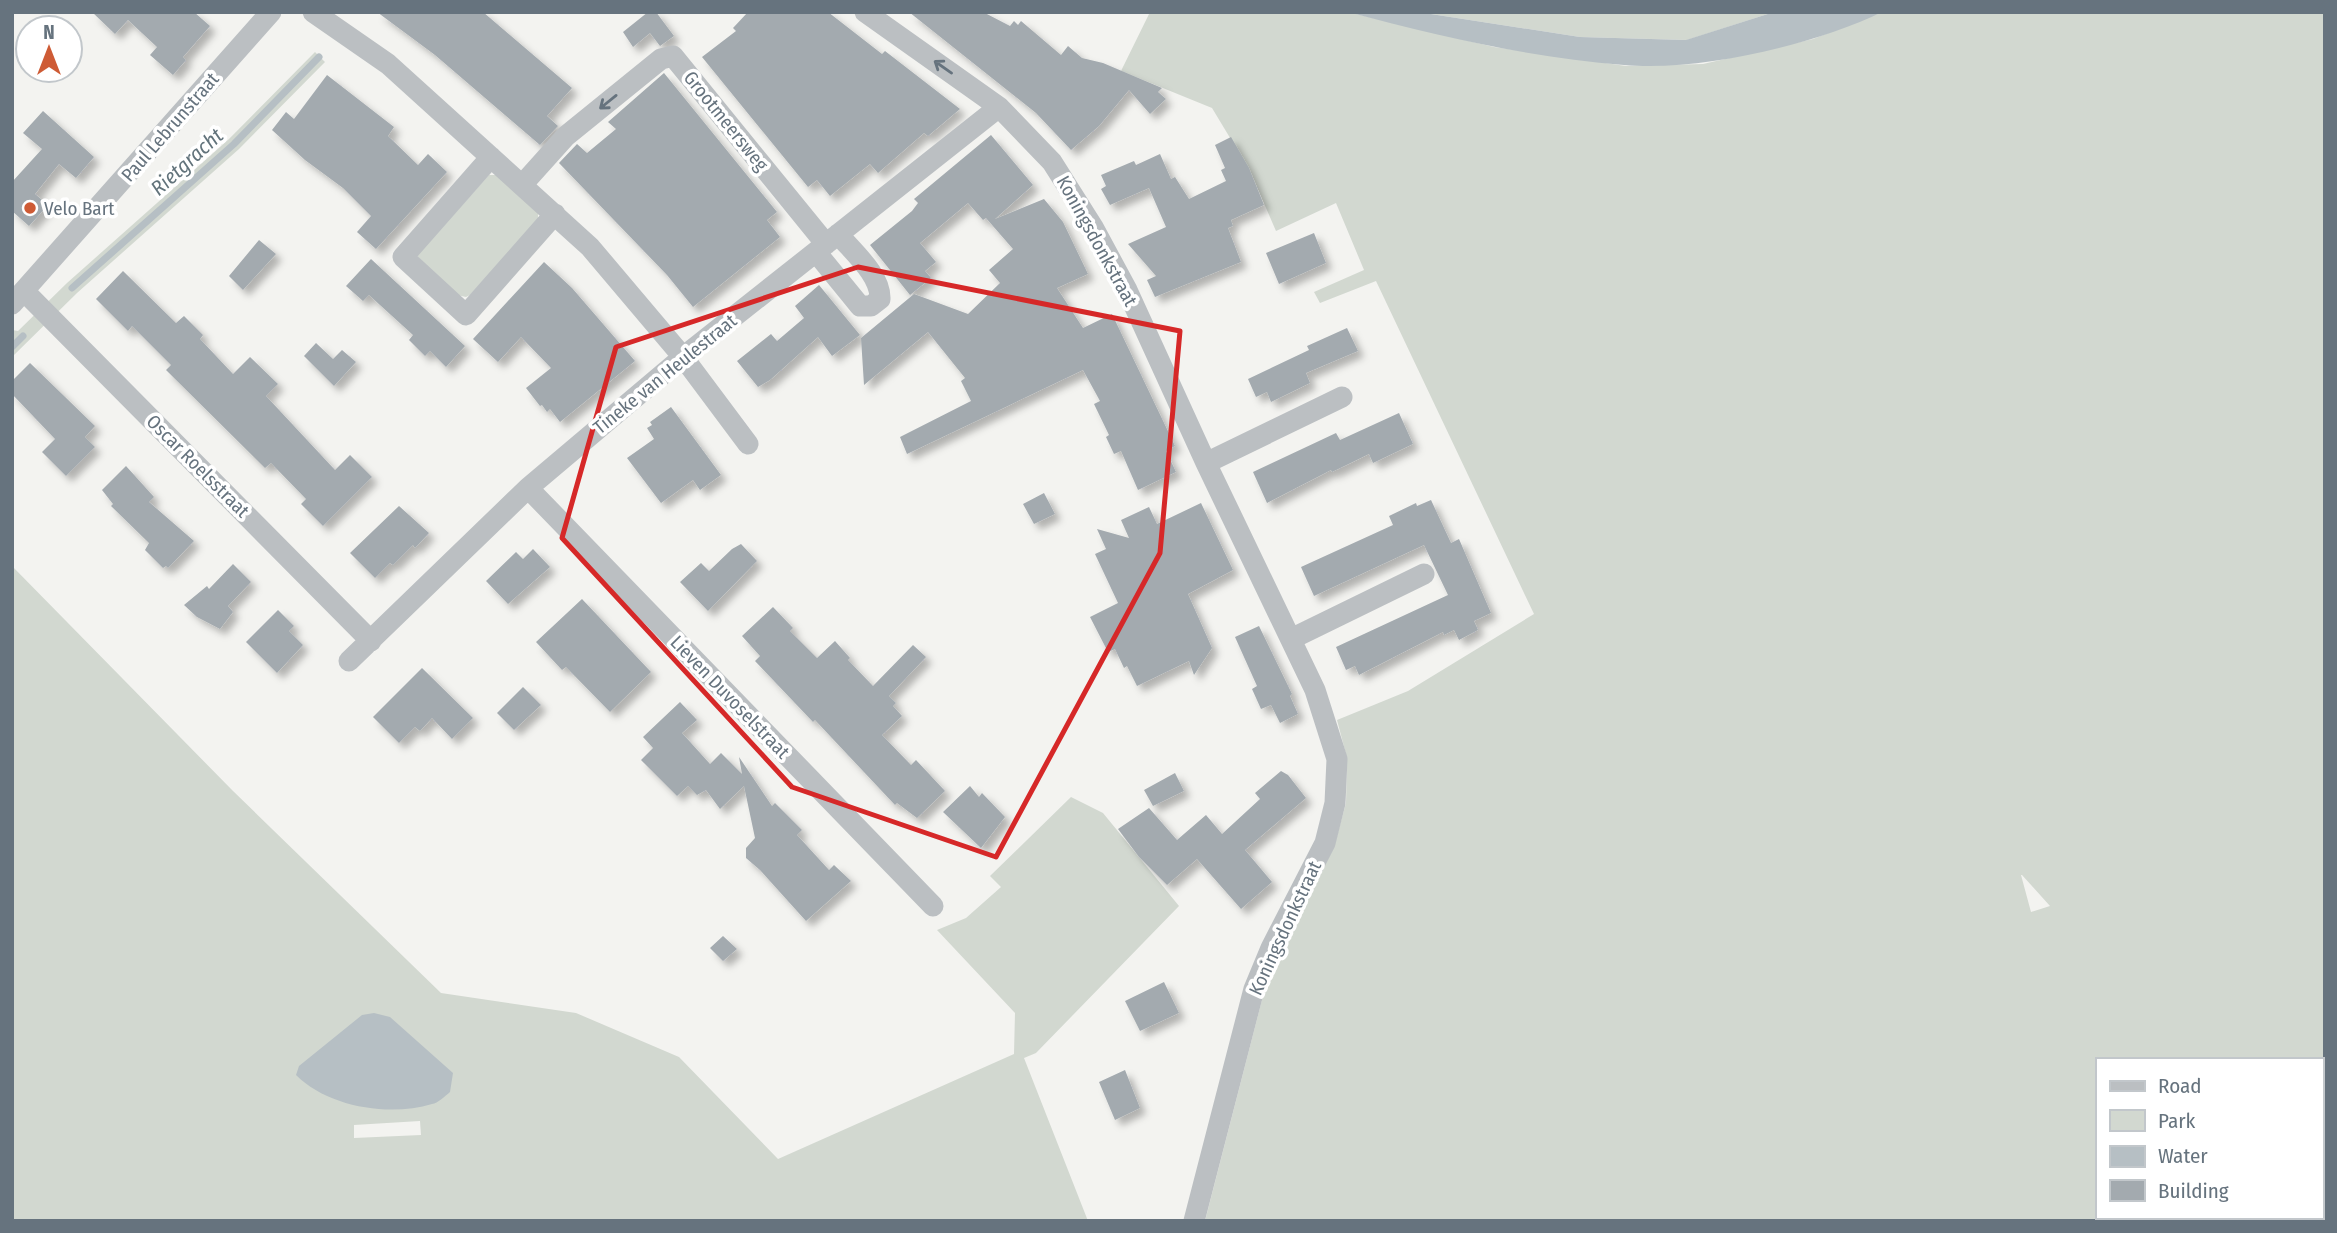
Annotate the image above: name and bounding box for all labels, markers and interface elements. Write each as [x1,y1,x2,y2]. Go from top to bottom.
north arrow [14,14,84,84]
text: N [43,21,55,44]
one-way arrow [934,60,953,75]
street label: Grootmeersweg [679,66,773,176]
street label: Paul Lebrunstraat [116,67,224,186]
one-way arrow [600,94,618,109]
water label: Rietgracht [145,123,229,201]
street label: Koningsdonkstraat [1052,172,1143,311]
place label: Velo Bart [44,197,115,220]
marker: Velo Bart [22,200,38,216]
street label: Tineke van Heulestraat [589,309,742,439]
street label: Oscar Roelsstraat [142,410,255,523]
street label: Lieven Duvoselstraat [666,631,795,764]
street label: Koningsdonkstraat [1244,856,1327,999]
legend [2096,1058,2323,1219]
text: Road [2158,1073,2202,1099]
text: Park [2158,1108,2196,1134]
text: Water [2158,1143,2208,1169]
text: Building [2158,1178,2229,1204]

